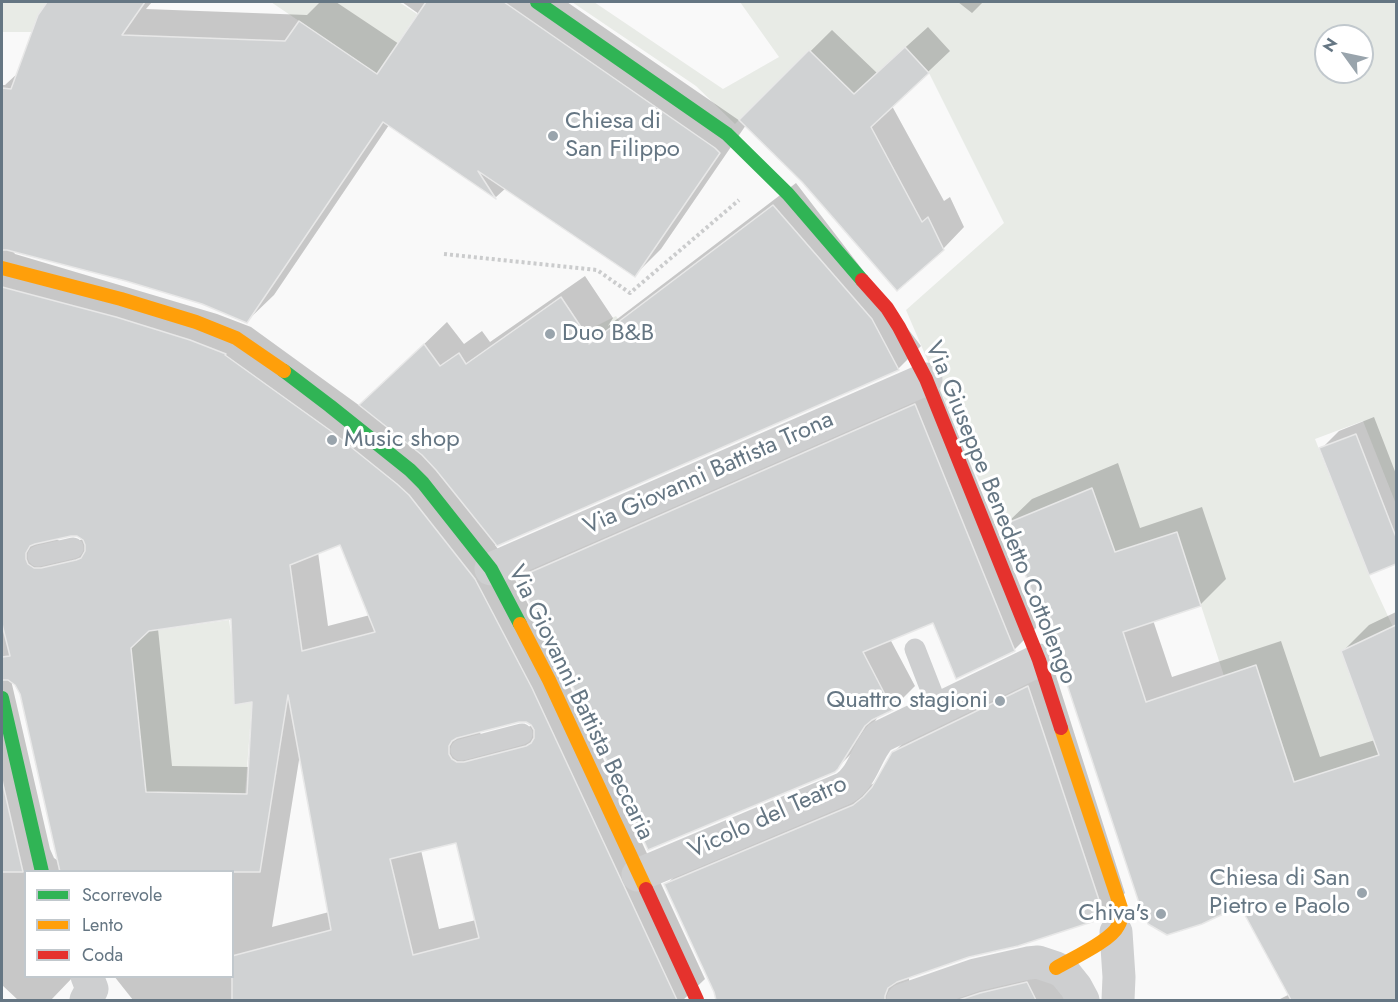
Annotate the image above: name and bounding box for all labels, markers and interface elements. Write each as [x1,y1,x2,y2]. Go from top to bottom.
north arrow [1314,24,1374,84]
text: N [1317,33,1343,57]
place label: Chiesa di San Filippo [565,108,680,164]
marker: Chiesa di San Filippo [546,129,560,143]
place label: Duo B&B [562,320,654,348]
marker: Duo B&B [543,327,557,341]
street label: Via Giuseppe Benedetto Cottolengo [918,337,1082,689]
street label: Via Giovanni Battista Trona [580,406,838,542]
place label: Music shop [344,426,460,454]
marker: Music shop [325,433,339,447]
street label: Via Giovanni Battista Beccaria [501,561,659,845]
place label: Quattro stagioni [826,687,988,715]
marker: Quattro stagioni [993,694,1007,708]
street label: Vicolo del Teatro [684,770,852,866]
place label: Chiesa di San Pietro e Paolo [1209,865,1350,921]
legend [24,870,234,978]
text: Scorrevole [82,882,162,908]
marker: Chiesa di San Pietro e Paolo [1355,886,1369,900]
place label: Chiva's [1078,900,1149,928]
marker: Chiva's [1154,907,1168,921]
text: Lento [82,912,123,938]
text: Coda [82,942,123,968]

